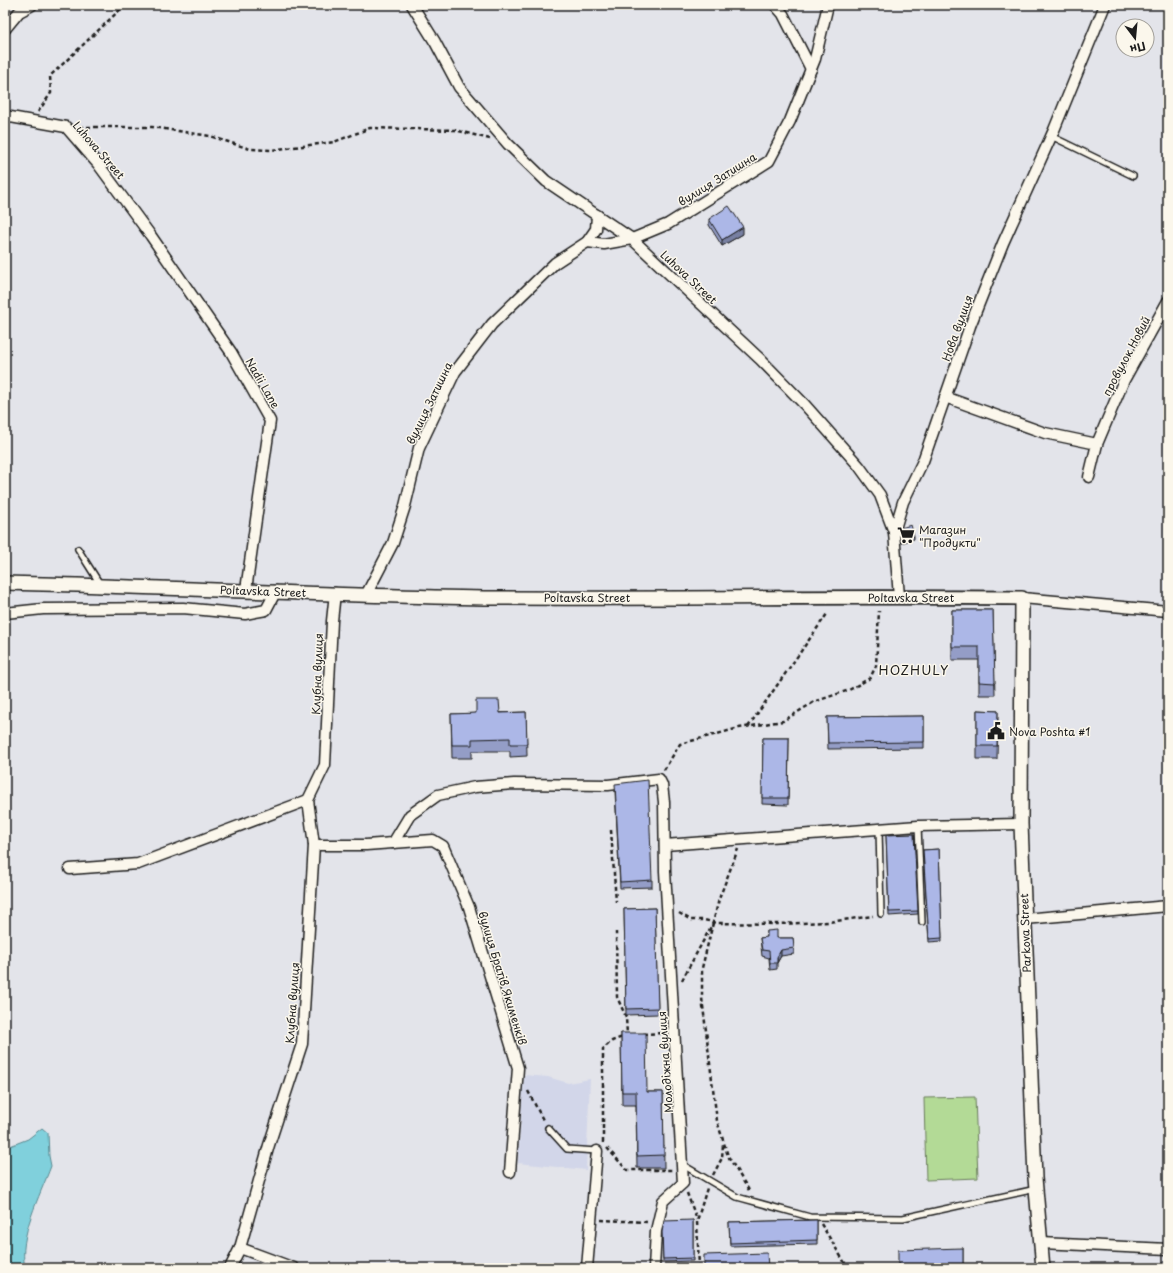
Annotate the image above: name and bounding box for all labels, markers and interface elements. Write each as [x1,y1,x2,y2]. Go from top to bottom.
north arrow [1115,18,1155,58]
text: Пн [1128,38,1148,58]
street label: Luhova Street [69,117,129,183]
street label: вулиця Затишна [674,148,760,210]
street label: Luhova Street [657,246,722,308]
street label: Нова вулиця [937,292,977,364]
street label: провулок Новий [1098,313,1154,399]
street label: Nadii Lane [242,354,284,412]
street label: вулиця Затишна [402,359,456,447]
place label: Магазин "Продукти" [919,521,981,551]
supermarket icon: Магазин "Продукти" [896,525,916,545]
street label: Poltavska Street [220,581,307,601]
street label: Poltavska Street [544,589,631,606]
street label: Poltavska Street [868,589,955,606]
street label: Клубна вулиця [307,633,327,715]
district label: HOZHULY [879,660,949,679]
public building icon: Nova Poshta #1 [986,721,1006,741]
place label: Nova Poshta #1 [1009,723,1090,740]
street label: Parkova Street [1015,893,1035,973]
street label: вулиця Братів Якименків [475,909,531,1047]
street label: Клубна вулиця [281,962,303,1044]
street label: Молодіжна вулиця [653,1011,677,1113]

